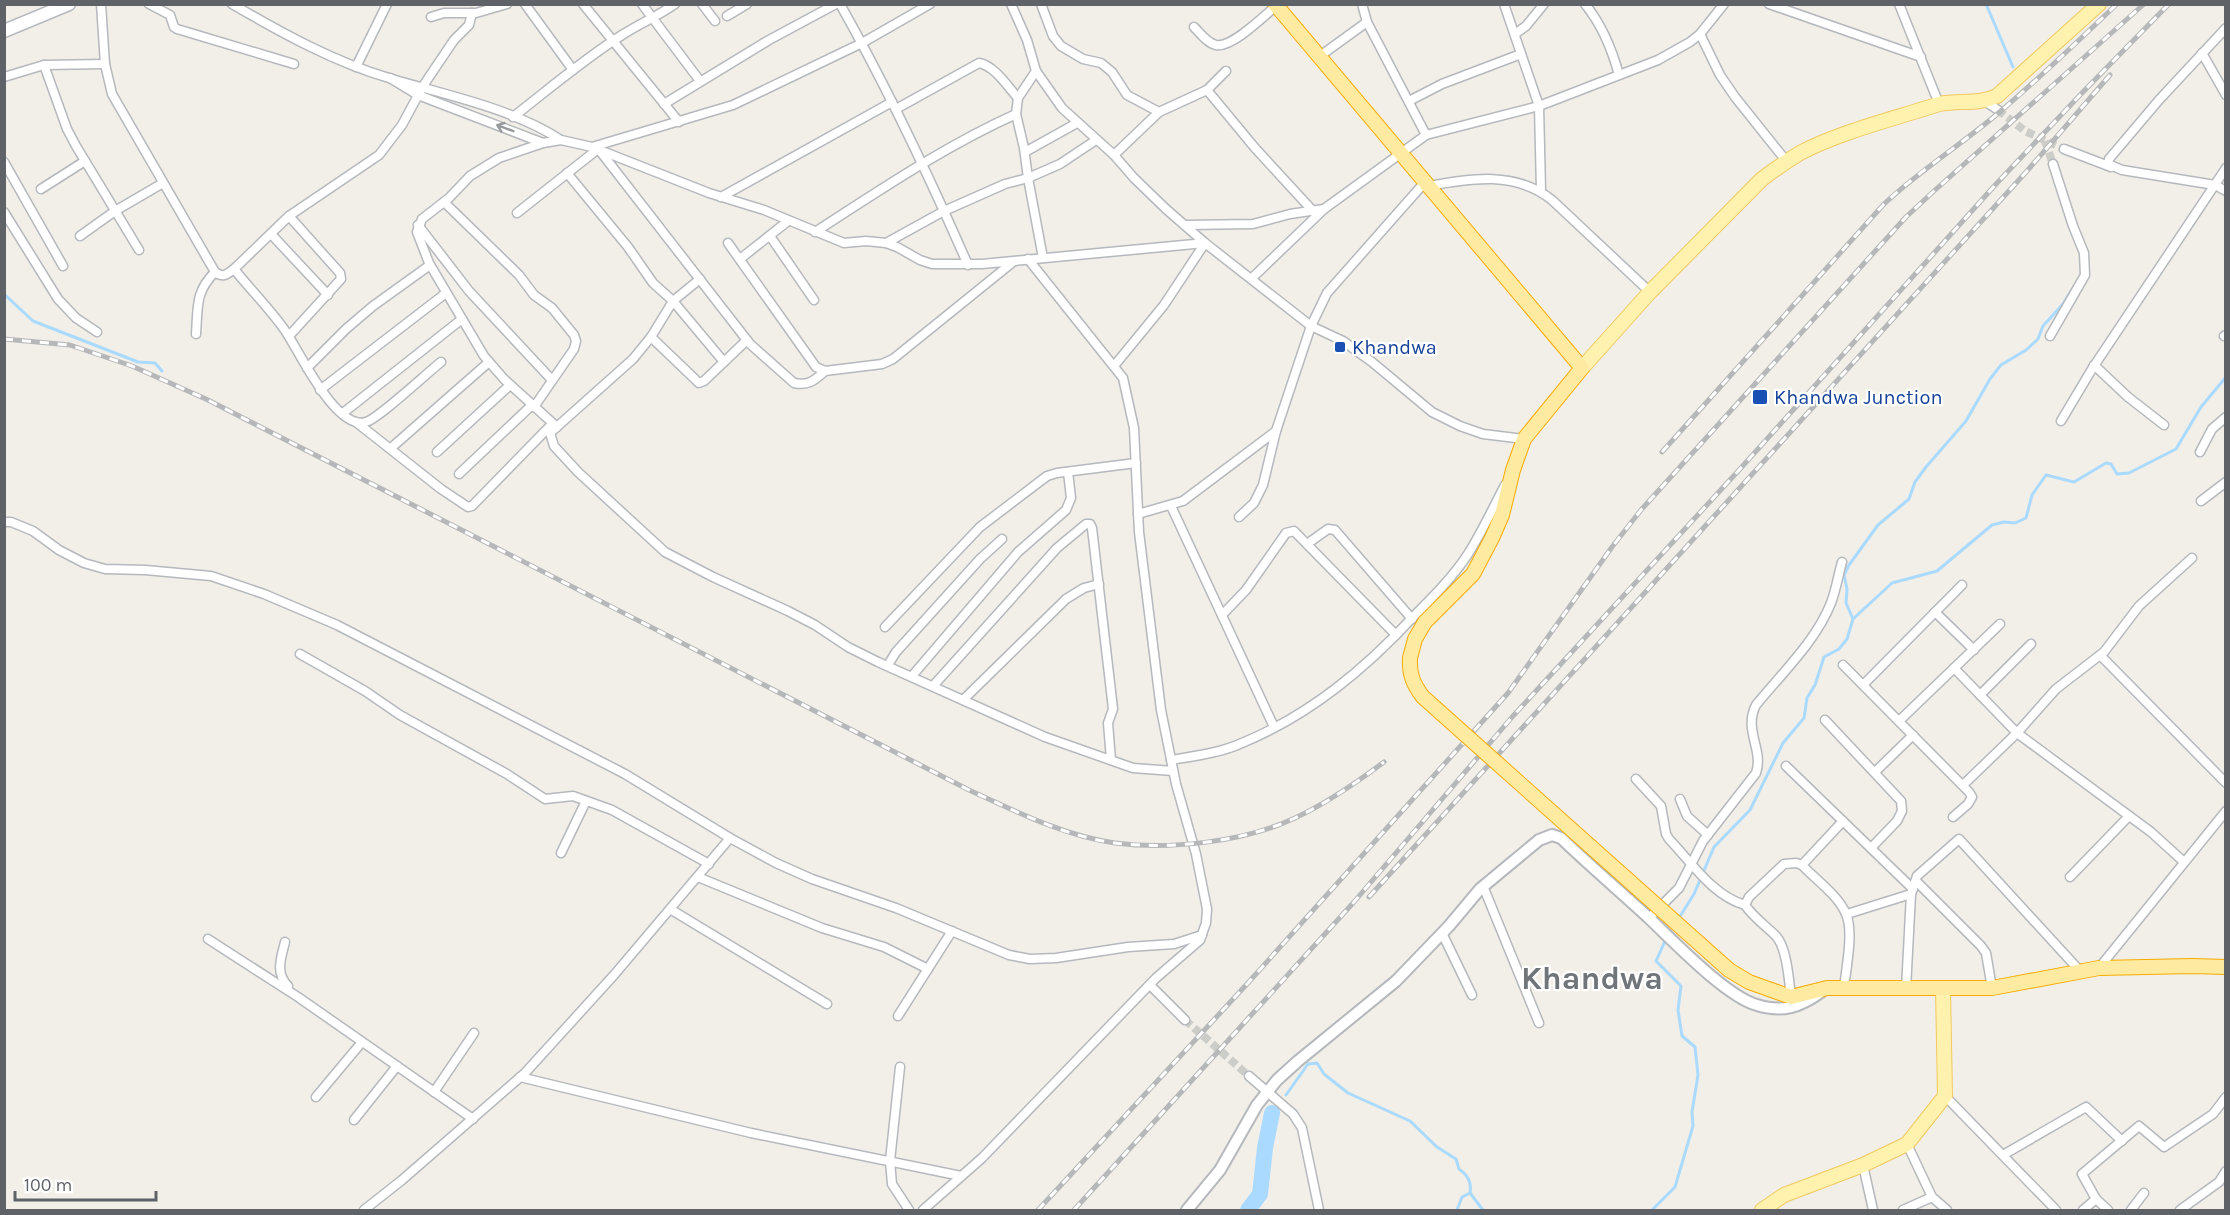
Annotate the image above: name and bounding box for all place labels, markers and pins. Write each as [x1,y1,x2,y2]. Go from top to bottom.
place label: Khandwa [1352,336,1437,359]
marker: Khandwa [1333,340,1347,354]
place label: Khandwa Junction [1774,386,1942,409]
marker: Khandwa Junction [1751,388,1769,406]

